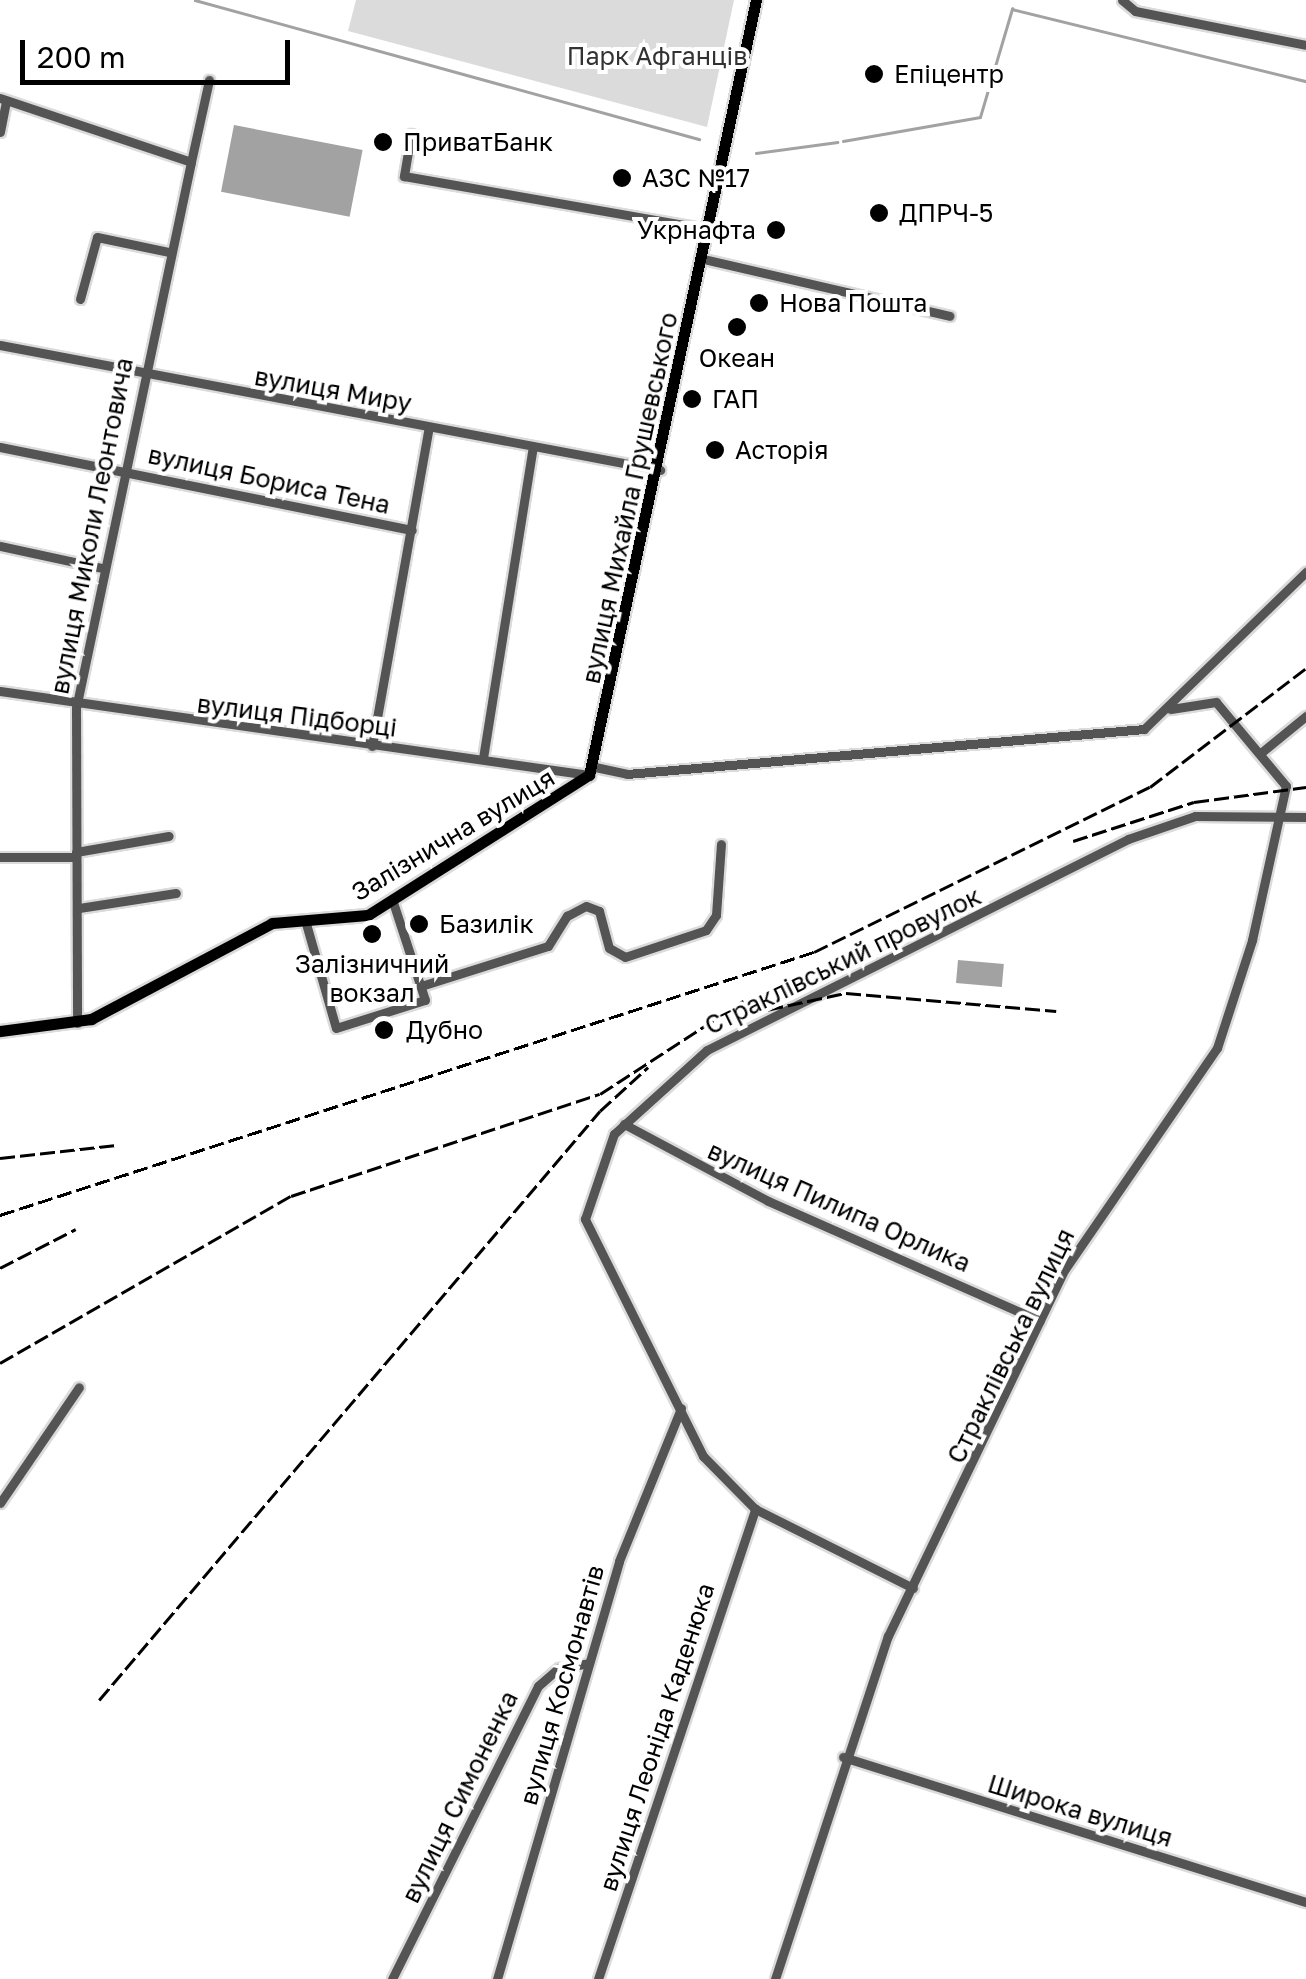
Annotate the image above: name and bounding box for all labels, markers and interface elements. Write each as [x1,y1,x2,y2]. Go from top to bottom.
scale bar [25,20,295,82]
text: 200 m [37,39,126,75]
park label: Парк Афганців [567,41,747,71]
place label: Епіцентр [894,59,1004,89]
marker: Епіцентр [863,63,885,85]
place label: ПриватБанк [403,127,553,157]
marker: ПриватБанк [372,131,394,153]
place label: АЗС №17 [642,163,750,193]
marker: АЗС №17 [611,167,633,189]
place label: ДПРЧ-5 [899,198,993,228]
marker: ДПРЧ-5 [868,202,890,224]
place label: Укрнафта [637,215,756,245]
marker: Укрнафта [765,219,787,241]
place label: Нова Пошта [779,288,927,318]
marker: Нова Пошта [748,292,770,314]
street label: вулиця Михайла Грушевського [576,310,684,686]
marker: Океан [726,316,748,338]
place label: Океан [699,343,775,373]
street label: вулиця Миколи Леонтовича [45,355,139,697]
street label: вулиця Миру [252,361,414,419]
place label: ГАП [712,384,759,414]
marker: ГАП [681,388,703,410]
place label: Асторія [735,435,828,465]
marker: Асторія [704,439,726,461]
street label: вулиця Бориса Тена [145,440,393,520]
street label: вулиця Підборці [195,689,399,743]
street label: Залізнична вулиця [346,763,560,907]
street label: Страклівський провулок [700,881,986,1041]
place label: Базилік [439,909,534,939]
marker: Базилік [408,913,430,935]
marker: Залізничний вокзал [361,923,383,945]
place label: Залізничний вокзал [295,950,449,1009]
place label: Дубно [406,1015,483,1045]
marker: Дубно [371,1017,397,1043]
street label: вулиця Пилипа Орлика [703,1135,975,1279]
street label: Страклівська вулиця [941,1224,1081,1468]
street label: вулиця Космонавтів [513,1562,611,1808]
street label: вулиця Леоніда Каденюка [593,1579,721,1895]
street label: вулиця Симоненка [396,1686,524,1908]
street label: Широка вулиця [984,1769,1176,1853]

